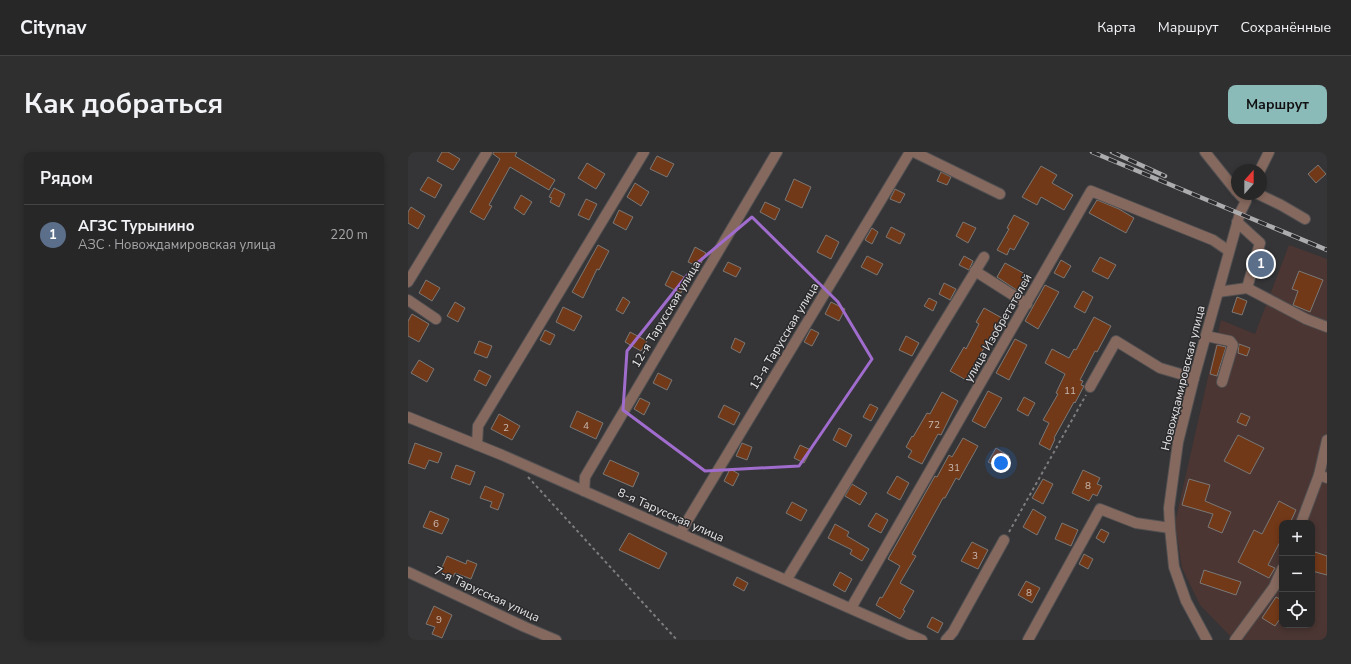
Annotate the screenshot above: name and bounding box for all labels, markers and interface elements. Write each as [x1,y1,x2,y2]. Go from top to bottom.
text: Citynav [20,15,87,41]
text: Карта [1097,18,1136,37]
text: Маршрут [1158,18,1219,37]
text: Сохранённые [1241,18,1331,37]
text: Как добраться [24,85,223,123]
button: Маршрут [1228,85,1327,124]
north arrow [1231,164,1267,200]
text: Рядом [40,167,93,190]
text: АГЗС Турынино [78,216,195,236]
text: 1 [49,226,57,244]
text: 220 m [330,226,368,244]
text: АЗС · Новождамировская улица [78,236,276,254]
pin: 1 [1248,249,1274,279]
street label: 12-я Тарусская улица [628,257,704,371]
street label: улица Изобретателей [960,271,1036,385]
street label: 13-я Тарусская улица [746,279,822,393]
street label: Новождамировская улица [1157,304,1209,452]
house number: 11 [1064,384,1076,398]
house number: 72 [928,418,940,432]
house number: 4 [583,419,589,433]
house number: 2 [503,421,509,435]
your location [991,453,1011,473]
house number: 31 [948,461,960,475]
house number: 8 [1085,479,1091,493]
street label: 8-я Тарусская улица [615,484,727,546]
house number: 6 [433,517,439,531]
map controls [1279,520,1315,628]
button: + [1279,520,1315,556]
house number: 3 [972,549,978,563]
button: − [1279,556,1315,592]
street label: 7-я Тарусская улица [431,562,543,626]
house number: 8 [1026,586,1032,600]
button: locate [1279,592,1315,628]
house number: 9 [436,613,442,627]

